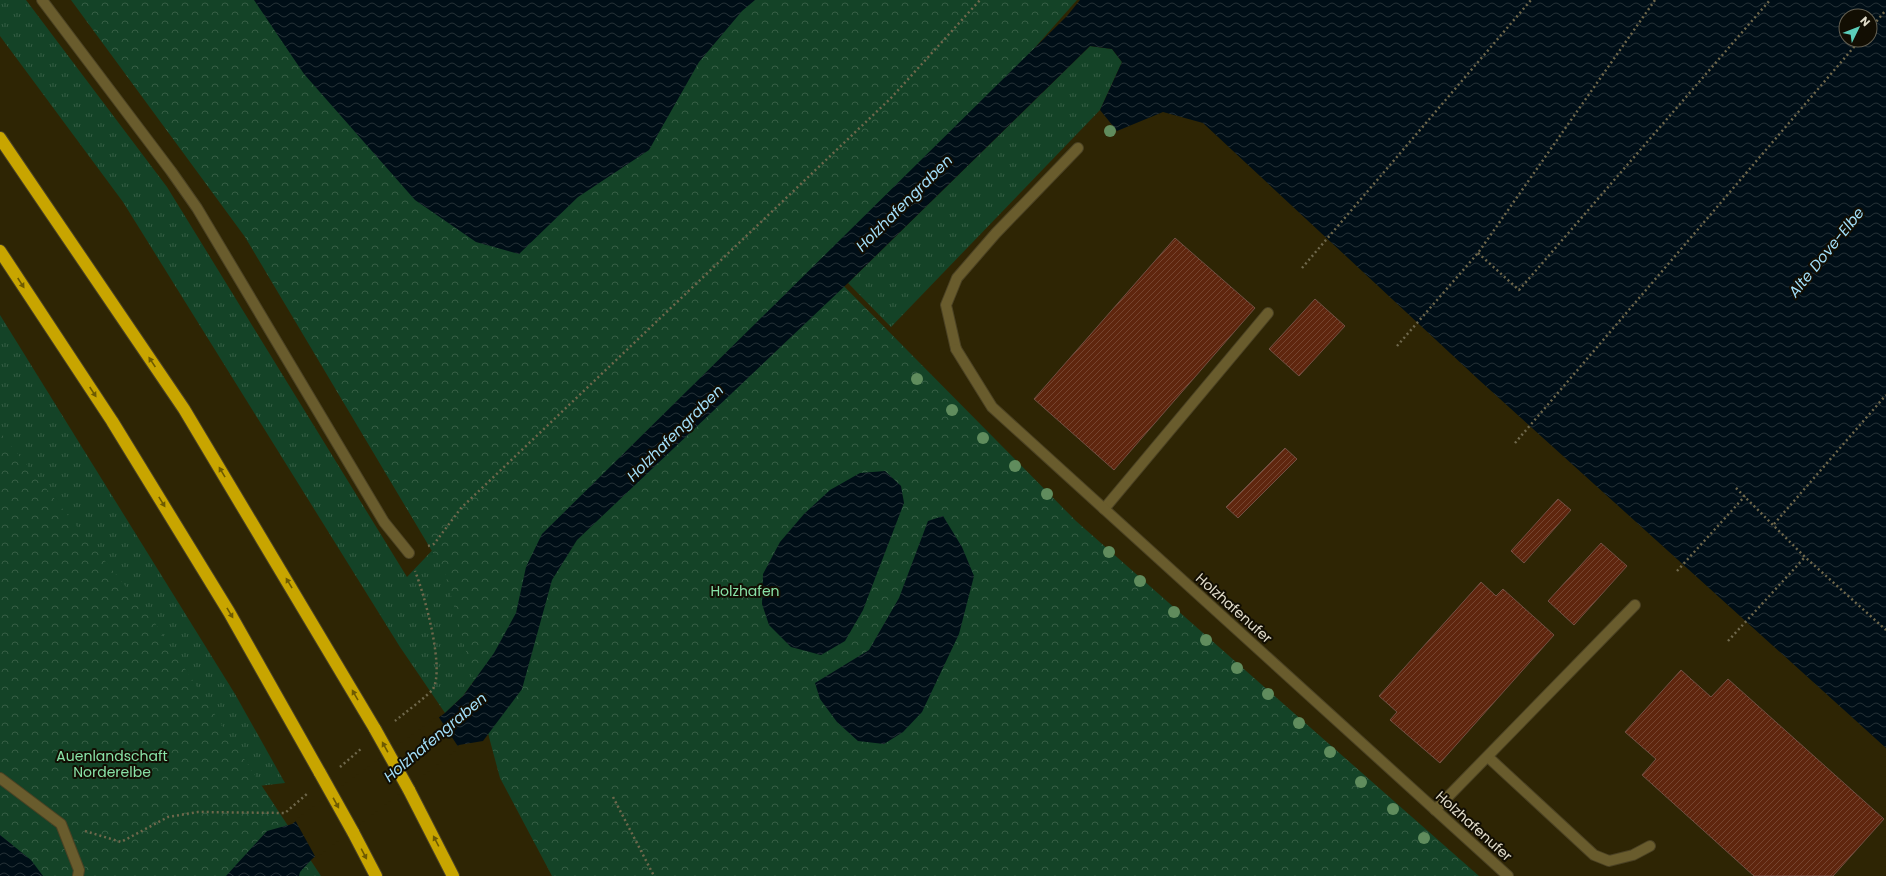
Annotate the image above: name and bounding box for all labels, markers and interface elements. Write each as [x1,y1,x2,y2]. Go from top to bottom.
north arrow [1838,8,1878,48]
text: N [1857,13,1874,30]
water label: Holzhafengraben [851,150,957,256]
water label: Alte Dove-Elbe [1783,203,1869,302]
one-way arrow [18,277,25,289]
one-way arrow [148,357,156,367]
water label: Holzhafengraben [622,380,728,486]
one-way arrow [89,387,97,397]
one-way arrow [218,467,226,477]
one-way arrow [158,496,165,508]
street label: Holzhafenufer [1191,568,1277,648]
one-way arrow [285,578,293,588]
park label: Holzhafen [710,581,780,601]
one-way arrow [226,607,233,619]
water label: Holzhafengraben [379,688,491,786]
one-way arrow [352,689,359,701]
one-way arrow [382,741,388,753]
park label: Auenlandschaft Norderelbe [56,746,168,782]
street label: Holzhafenufer [1431,786,1517,866]
one-way arrow [333,797,340,809]
one-way arrow [433,835,439,847]
one-way arrow [361,848,368,860]

